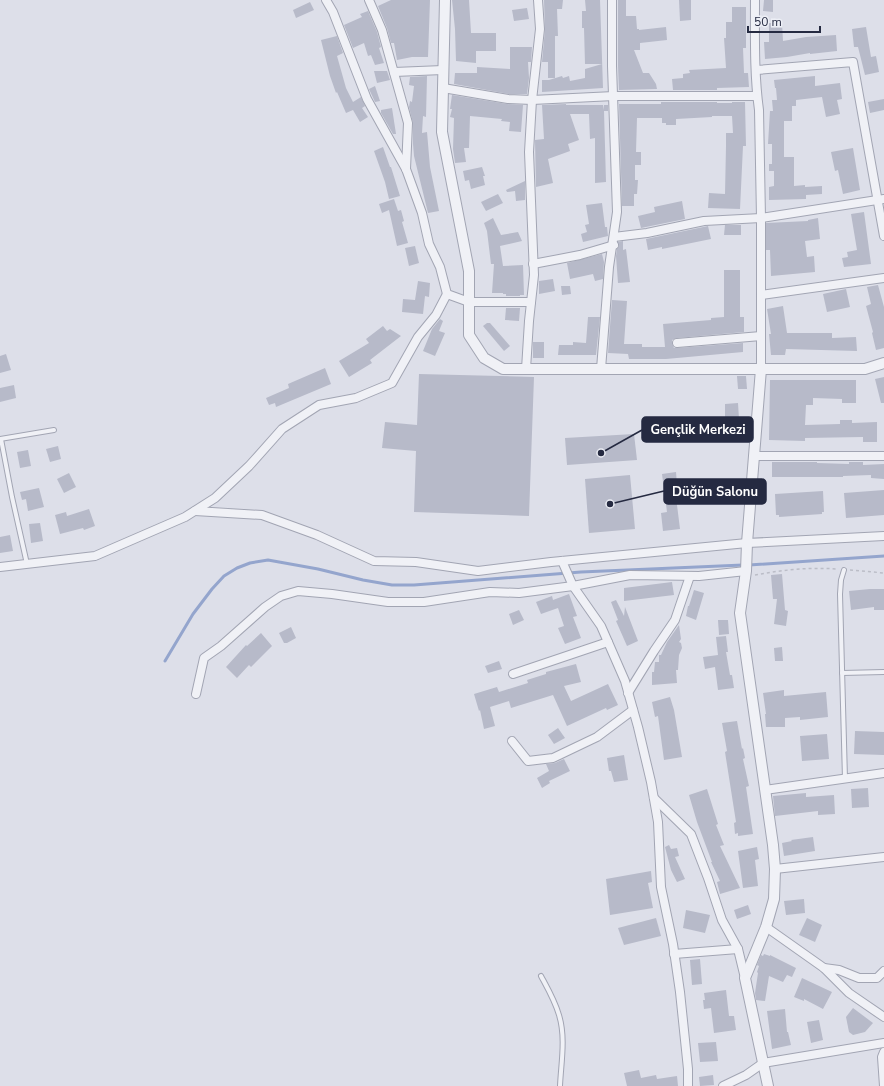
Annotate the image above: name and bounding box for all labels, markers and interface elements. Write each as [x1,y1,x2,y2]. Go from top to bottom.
scale bar [748,8,820,34]
text: 50 m [754,14,782,30]
callout: Gençlik Merkezi [642,417,753,442]
text: Gençlik Merkezi [651,421,746,439]
callout: Düğün Salonu [664,479,766,504]
text: Düğün Salonu [672,483,758,501]

